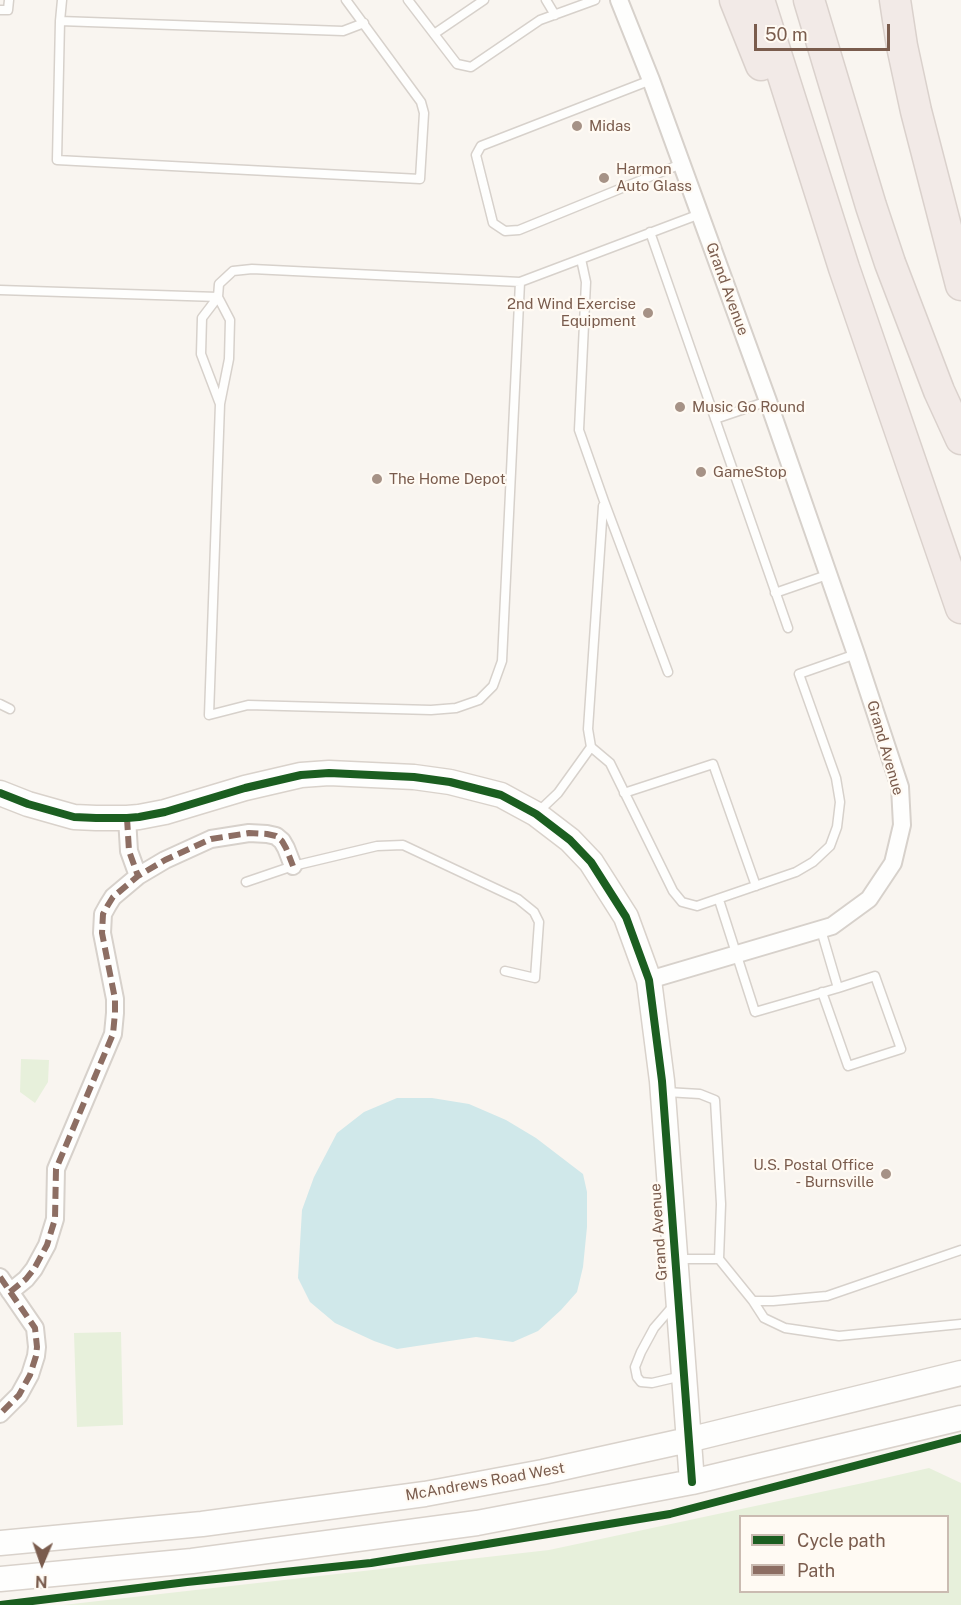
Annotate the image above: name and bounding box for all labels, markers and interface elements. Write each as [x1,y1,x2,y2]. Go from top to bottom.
scale bar [757,12,894,50]
text: 50 m [765,24,808,45]
place label: Midas [589,117,631,135]
marker: Midas [570,119,584,133]
place label: Harmon Auto Glass [616,160,692,195]
marker: Harmon Auto Glass [597,171,611,185]
street label: Grand Avenue [702,240,752,338]
place label: 2nd Wind Exercise Equipment [507,295,636,330]
marker: 2nd Wind Exercise Equipment [641,306,655,320]
place label: Music Go Round [692,398,805,416]
marker: Music Go Round [673,400,687,414]
place label: GameStop [713,463,787,481]
marker: GameStop [694,465,708,479]
place label: The Home Depot [389,470,505,488]
marker: The Home Depot [370,472,384,486]
street label: Grand Avenue [863,699,907,797]
place label: U.S. Postal Office - Burnsville [753,1156,874,1191]
marker: U.S. Postal Office - Burnsville [879,1167,893,1181]
street label: Grand Avenue [647,1183,671,1281]
street label: McAndrews Road West [404,1459,566,1505]
legend [739,1515,949,1593]
text: Cycle path [797,1530,886,1551]
north arrow [12,1533,72,1593]
text: Path [797,1560,835,1581]
text: N [35,1572,48,1591]

